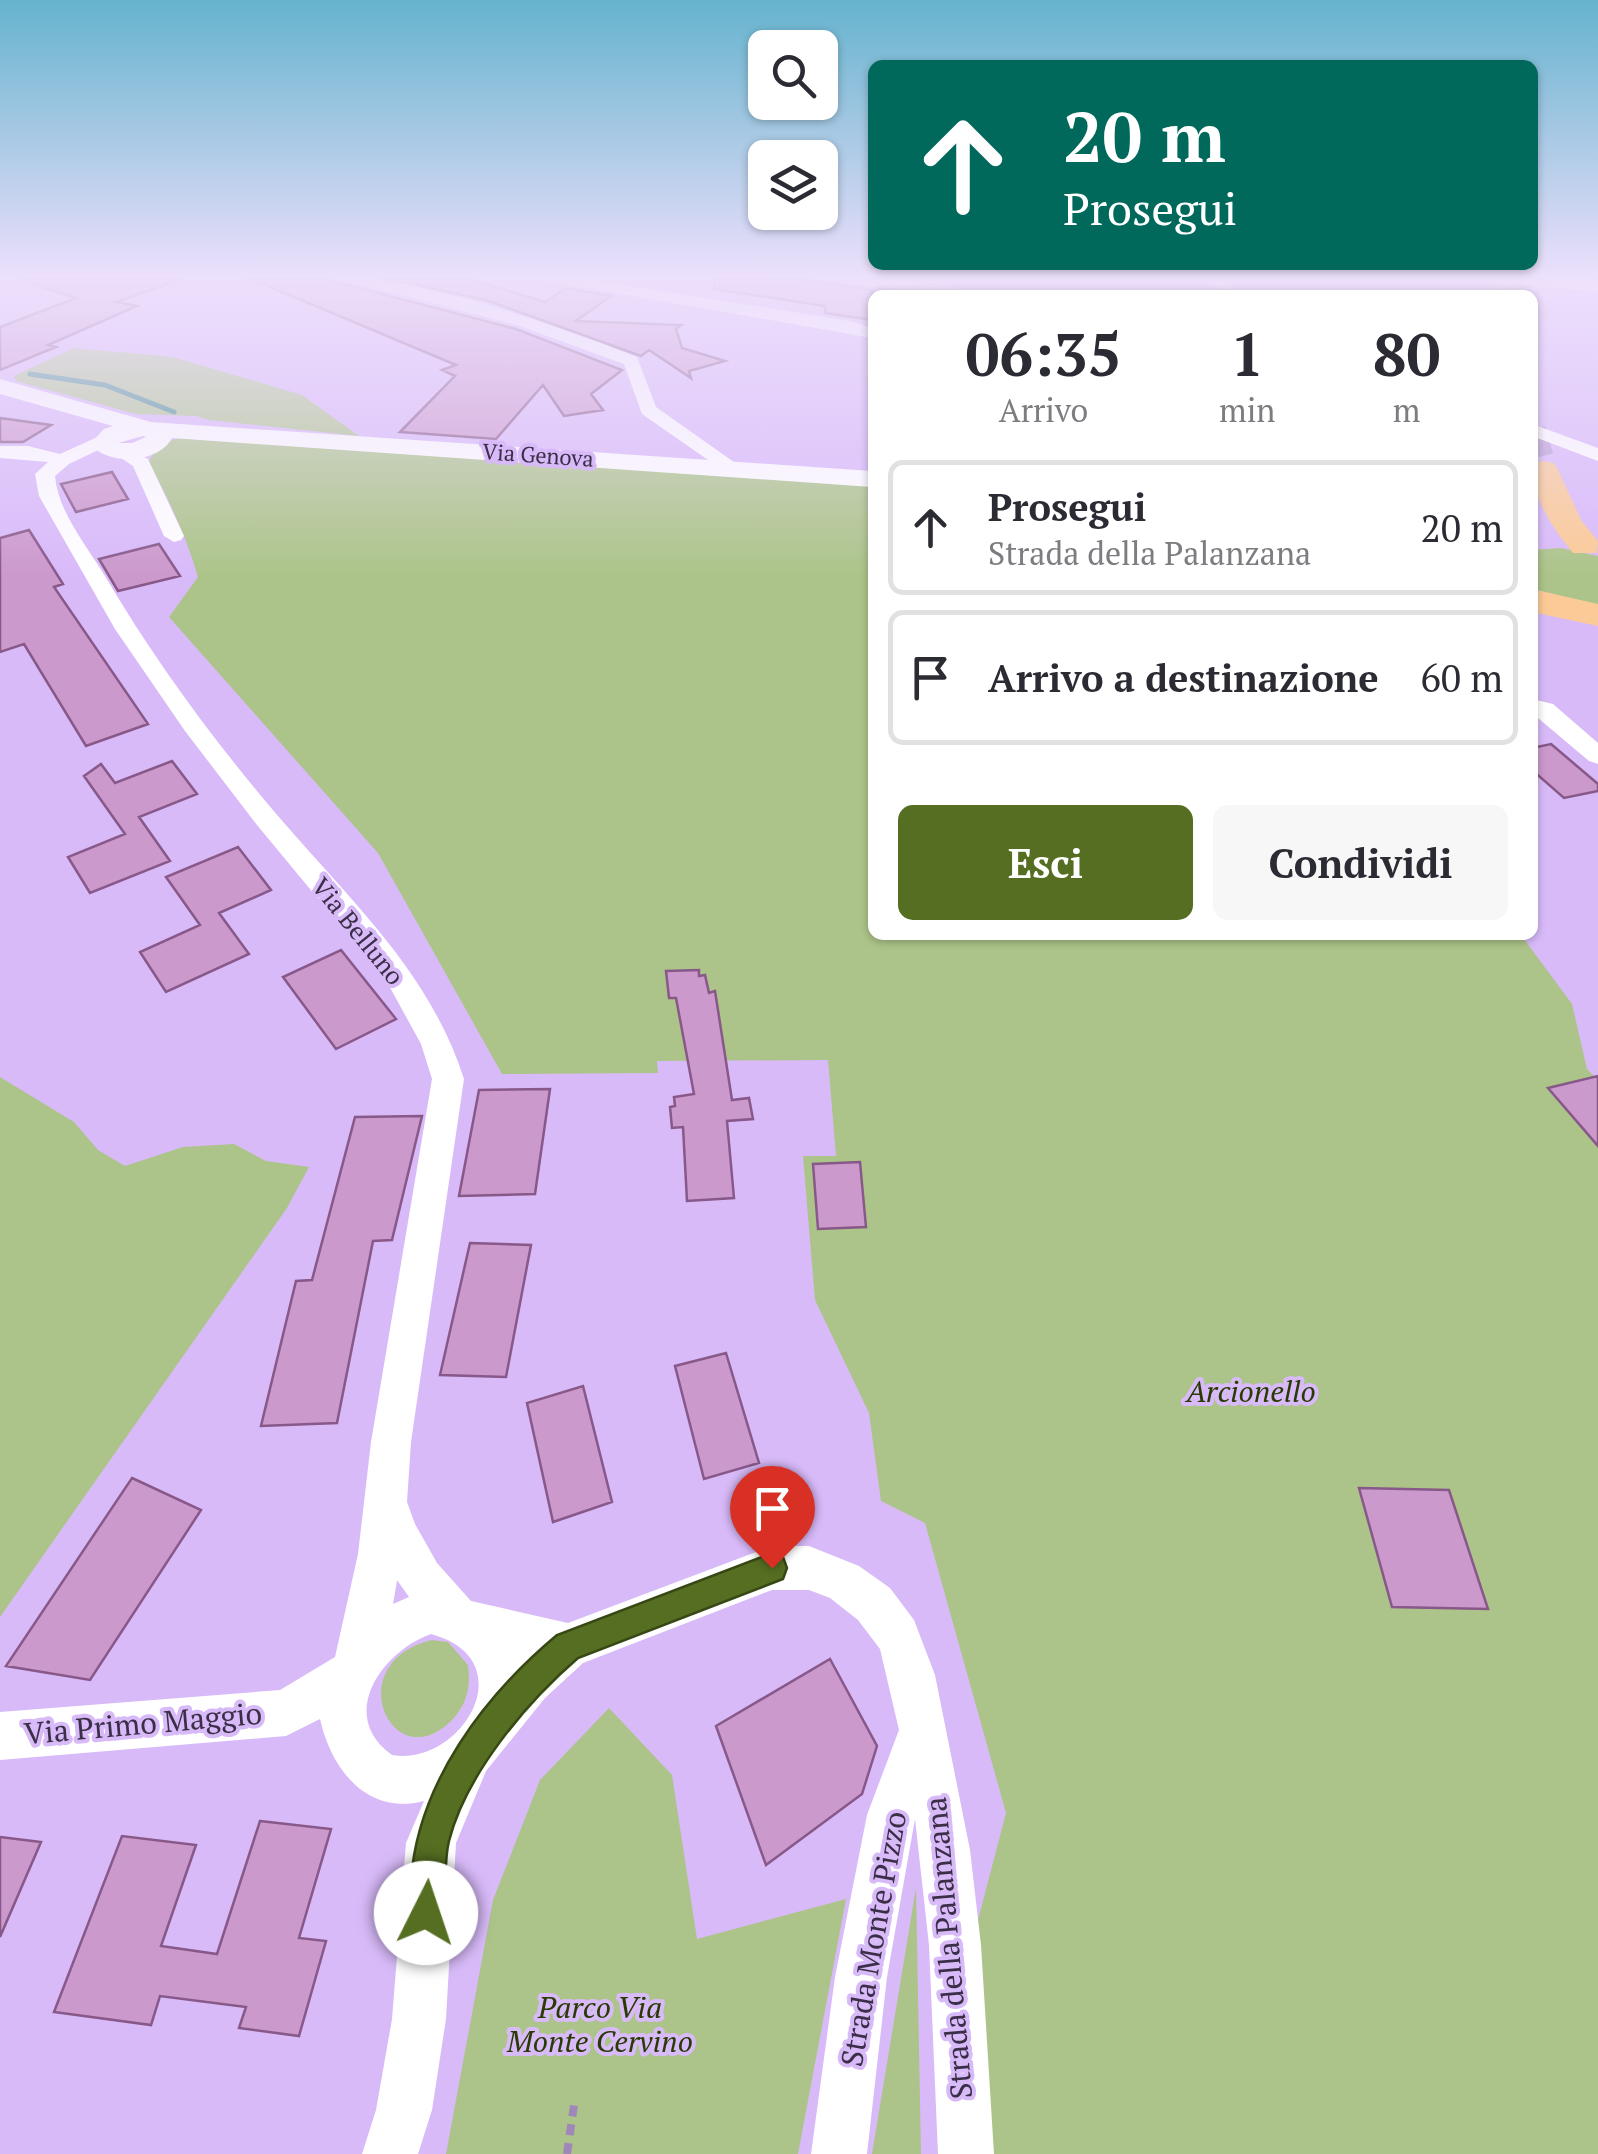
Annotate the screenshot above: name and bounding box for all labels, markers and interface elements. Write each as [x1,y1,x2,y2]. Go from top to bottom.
map controls [748,30,838,230]
button: search [748,30,838,120]
text: 20 m [1063,89,1226,182]
icon: ahead [898,100,1028,230]
button: layers [748,140,838,230]
text: Prosegui [1063,178,1237,238]
text: 06:35 [965,314,1122,393]
text: 1 [1230,314,1264,393]
text: 80 [1373,314,1441,393]
text: Arrivo [999,389,1088,431]
text: min [1219,389,1275,431]
text: m [1393,389,1420,431]
street label: Via Genova [481,436,595,473]
text: Prosegui [988,482,1146,532]
icon: ahead [903,500,958,555]
text: 20 m [1420,503,1503,553]
text: Strada della Palanzana [988,532,1311,574]
icon: arrive [903,650,958,705]
text: Arrivo a destinazione [988,653,1379,703]
text: 60 m [1420,653,1503,703]
button: Esci [898,805,1193,920]
button: Condividi [1213,805,1508,920]
street label: Via Belluno [305,870,412,991]
park label: Arcionello [1184,1371,1316,1411]
pin [730,1466,815,1569]
icon: arrive [745,1481,800,1536]
street label: Via Primo Maggio [22,1693,263,1753]
street label: Strada della Palanzana [915,1795,981,2101]
street label: Strada Monte Pizzo [831,1808,915,2070]
position arrow [374,1861,478,1965]
park label: Parco Via Monte Cervino [506,1987,693,2061]

